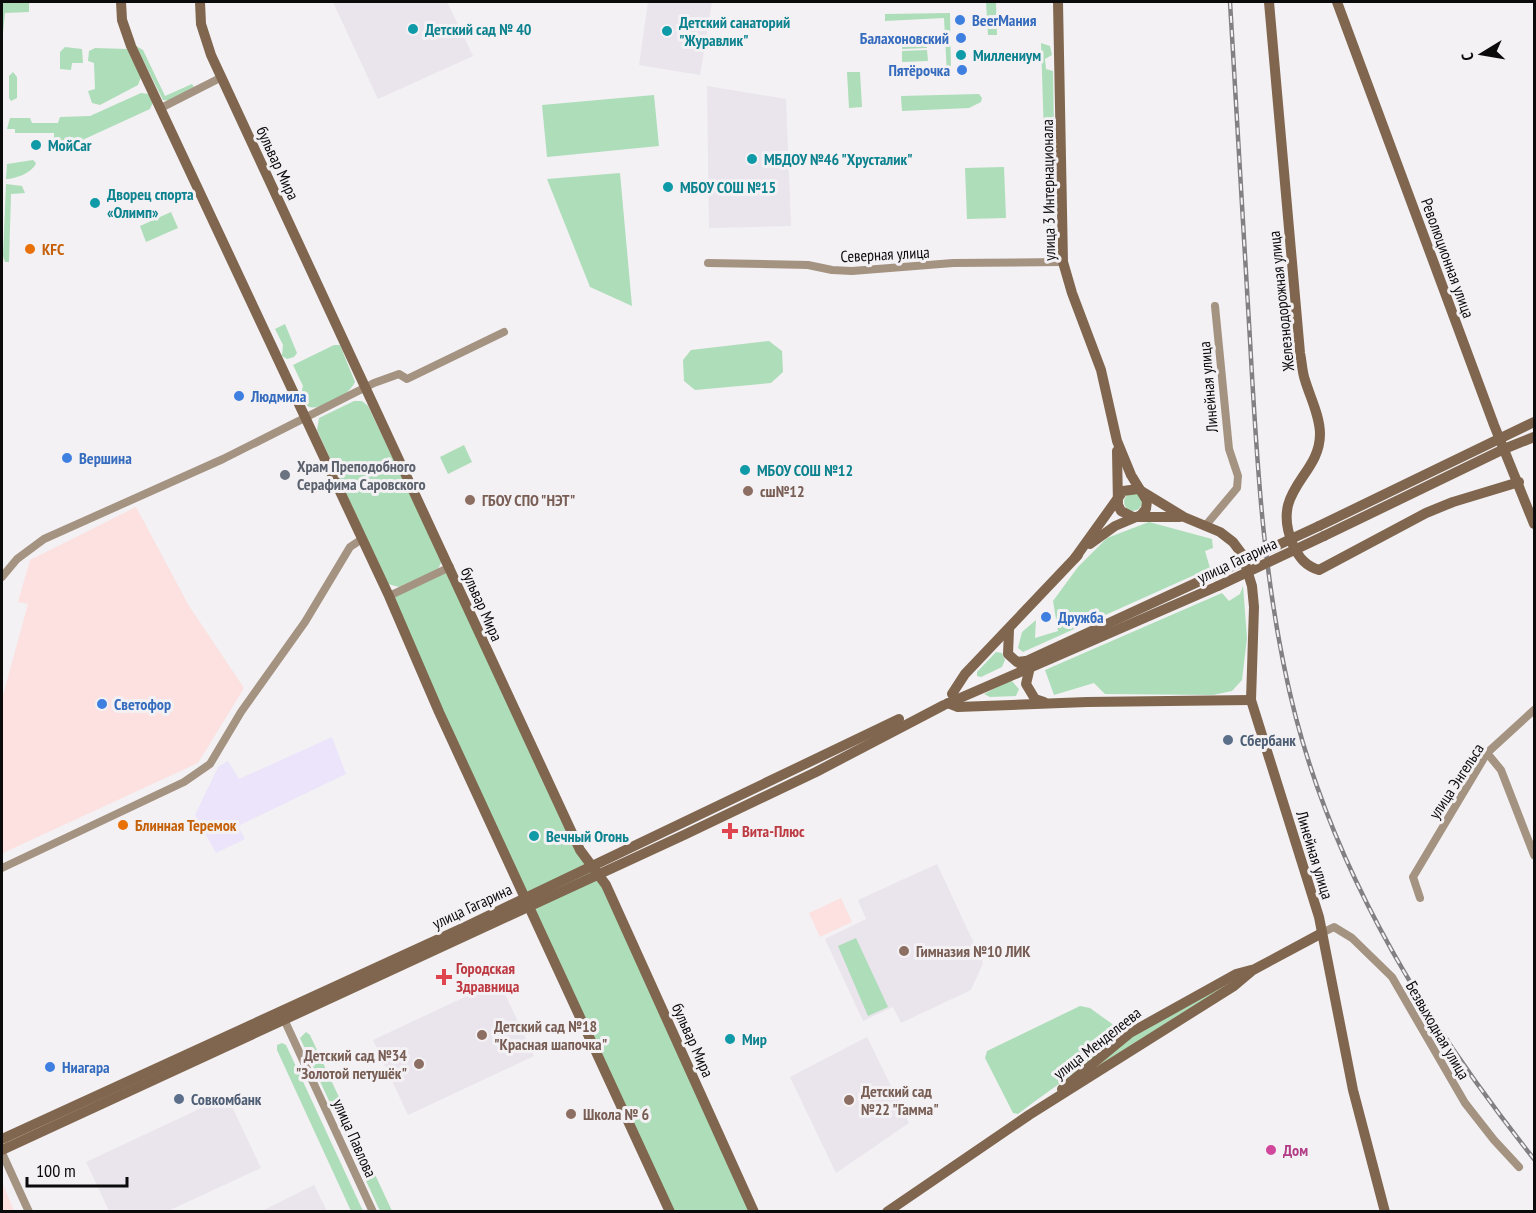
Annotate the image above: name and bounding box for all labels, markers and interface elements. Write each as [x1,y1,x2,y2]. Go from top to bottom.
place label: BeerМания [972,10,1037,30]
place label: Детский санаторий "Журавлик" [679,12,790,50]
marker: BeerМания [953,13,967,27]
place label: Детский сад № 40 [425,19,532,39]
marker: Детский сад № 40 [406,22,420,36]
marker: Детский санаторий "Журавлик" [660,24,674,38]
north arrow [1452,24,1512,84]
place label: Балахоновский [860,28,949,48]
marker: Балахоновский [954,31,968,45]
place label: Миллениум [973,45,1041,65]
marker: Миллениум [954,48,968,62]
text: С [1457,51,1478,62]
place label: Пятёрочка [888,60,950,80]
marker: Пятёрочка [955,63,969,77]
street label: улица 3 Интернационала [1037,119,1059,261]
street label: бульвар Мира [252,123,304,203]
place label: МойCar [48,135,92,155]
marker: МойCar [29,138,43,152]
place label: МБДОУ №46 "Хрусталик" [764,149,913,169]
marker: МБДОУ №46 "Хрусталик" [745,152,759,166]
place label: МБОУ СОШ №15 [680,177,776,197]
marker: МБОУ СОШ №15 [661,180,675,194]
place label: Дворец спорта «Олимп» [107,184,194,222]
street label: Революционная улица [1417,195,1479,321]
marker: Дворец спорта «Олимп» [88,196,102,210]
street label: Железнодорожная улица [1264,230,1298,373]
place label: KFC [42,239,65,259]
marker: KFC [23,242,37,256]
street label: Северная улица [840,242,930,266]
street label: Линейная улица [1194,341,1222,434]
place label: Людмила [250,386,307,406]
marker: Людмила [232,389,246,403]
place label: Вершина [79,448,132,468]
marker: Вершина [60,451,74,465]
place label: Храм Преподобного Серафима Саровского [297,456,426,494]
place label: МБОУ СОШ №12 [757,460,853,480]
marker: МБОУ СОШ №12 [738,463,752,477]
marker: Храм Преподобного Серафима Саровского [278,468,292,482]
place label: сш№12 [760,481,805,501]
marker: сш№12 [741,484,755,498]
place label: ГБОУ СПО "НЭТ" [482,490,575,510]
marker: ГБОУ СПО "НЭТ" [463,493,477,507]
street label: улица Гагарина [1194,533,1280,587]
street label: бульвар Мира [457,564,507,644]
place label: Дружба [1058,607,1104,627]
marker: Дружба [1039,610,1053,624]
place label: Светофор [114,694,171,714]
marker: Светофор [95,697,109,711]
place label: Сбербанк [1240,730,1296,750]
marker: Сбербанк [1221,733,1235,747]
street label: улица Энгельса [1424,739,1488,823]
street label: Линейная улица [1292,807,1338,902]
place label: Блинная Теремок [135,815,237,835]
marker: Блинная Теремок [116,818,130,832]
place label: Вита-Плюс [742,821,805,841]
marker: Вита-Плюс [723,824,737,838]
place label: Вечный Огонь [546,826,629,846]
marker: Вечный Огонь [527,829,541,843]
street label: улица Гагарина [429,879,515,933]
place label: Гимназия №10 ЛИК [916,941,1031,961]
marker: Гимназия №10 ЛИК [897,944,911,958]
place label: Городская Здравница [456,958,520,996]
marker: Городская Здравница [437,970,451,984]
street label: Безвыходная улица [1402,977,1474,1083]
street label: бульвар Мира [668,1000,718,1080]
street label: улица Менделеева [1049,1003,1145,1083]
place label: Детский сад №18 "Красная шапочка" [494,1016,607,1054]
marker: Детский сад №18 "Красная шапочка" [475,1028,489,1042]
place label: Мир [742,1029,767,1049]
marker: Мир [723,1032,737,1046]
place label: Детский сад №34 "Золотой петушёк" [296,1045,407,1083]
place label: Ниагара [62,1057,110,1077]
marker: Детский сад №34 "Золотой петушёк" [412,1057,426,1071]
marker: Ниагара [43,1060,57,1074]
place label: Детский сад №22 "Гамма" [861,1081,939,1119]
place label: Совкомбанк [191,1089,262,1109]
marker: Совкомбанк [172,1092,186,1106]
marker: Детский сад №22 "Гамма" [842,1093,856,1107]
street label: улица Павлова [329,1096,381,1180]
place label: Школа № 6 [583,1104,650,1124]
marker: Школа № 6 [564,1107,578,1121]
place label: Дом [1283,1140,1308,1160]
marker: Дом [1264,1143,1278,1157]
scale bar [27,1150,128,1188]
text: 100 m [36,1159,76,1182]

